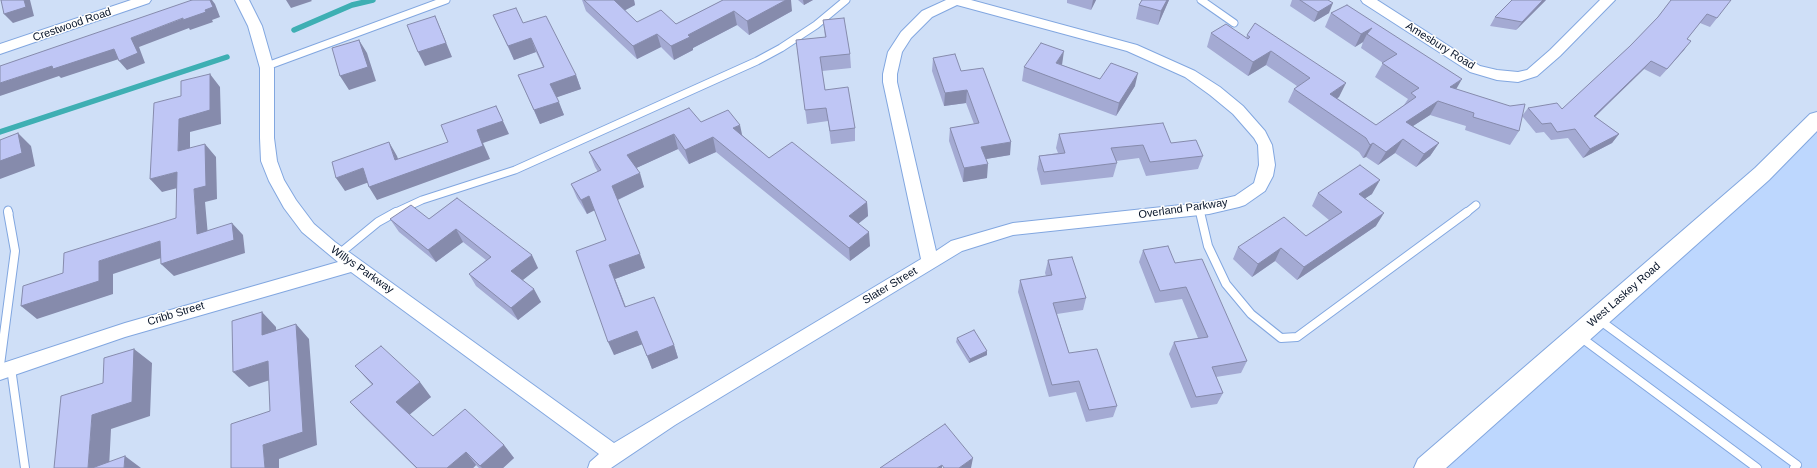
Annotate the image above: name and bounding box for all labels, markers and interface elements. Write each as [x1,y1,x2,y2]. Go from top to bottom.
street label: Crestwood Road [31,5,113,45]
street label: Amesbury Road [1403,20,1477,72]
street label: Overland Parkway [1138,196,1228,222]
street label: Willys Parkway [328,243,396,297]
street label: West Laskey Road [1585,260,1663,330]
street label: Slater Street [860,265,920,307]
street label: Cribb Street [146,299,206,329]

